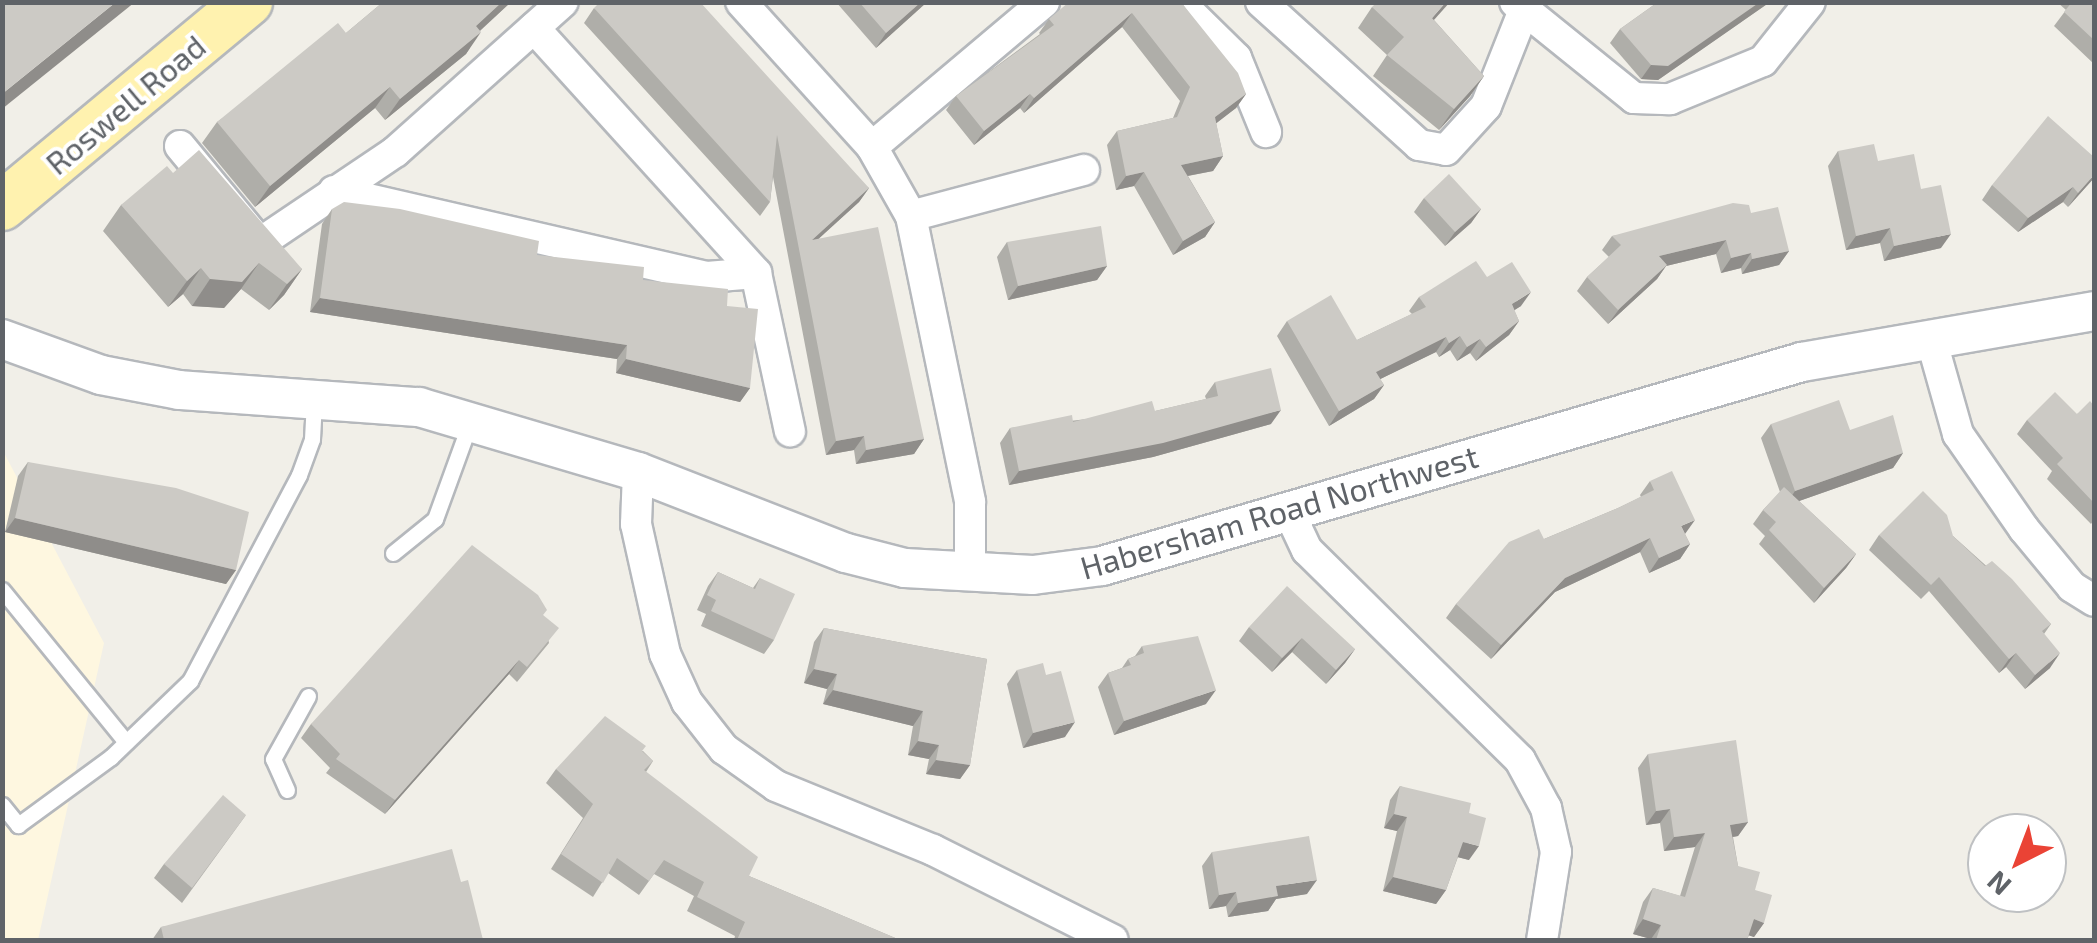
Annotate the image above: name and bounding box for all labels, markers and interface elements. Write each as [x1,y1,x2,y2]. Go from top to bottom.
street label: Roswell Road [37,26,213,182]
street label: Habersham Road Northwest [1076,436,1482,586]
north arrow [1967,813,2067,913]
text: N [1979,864,2017,903]

